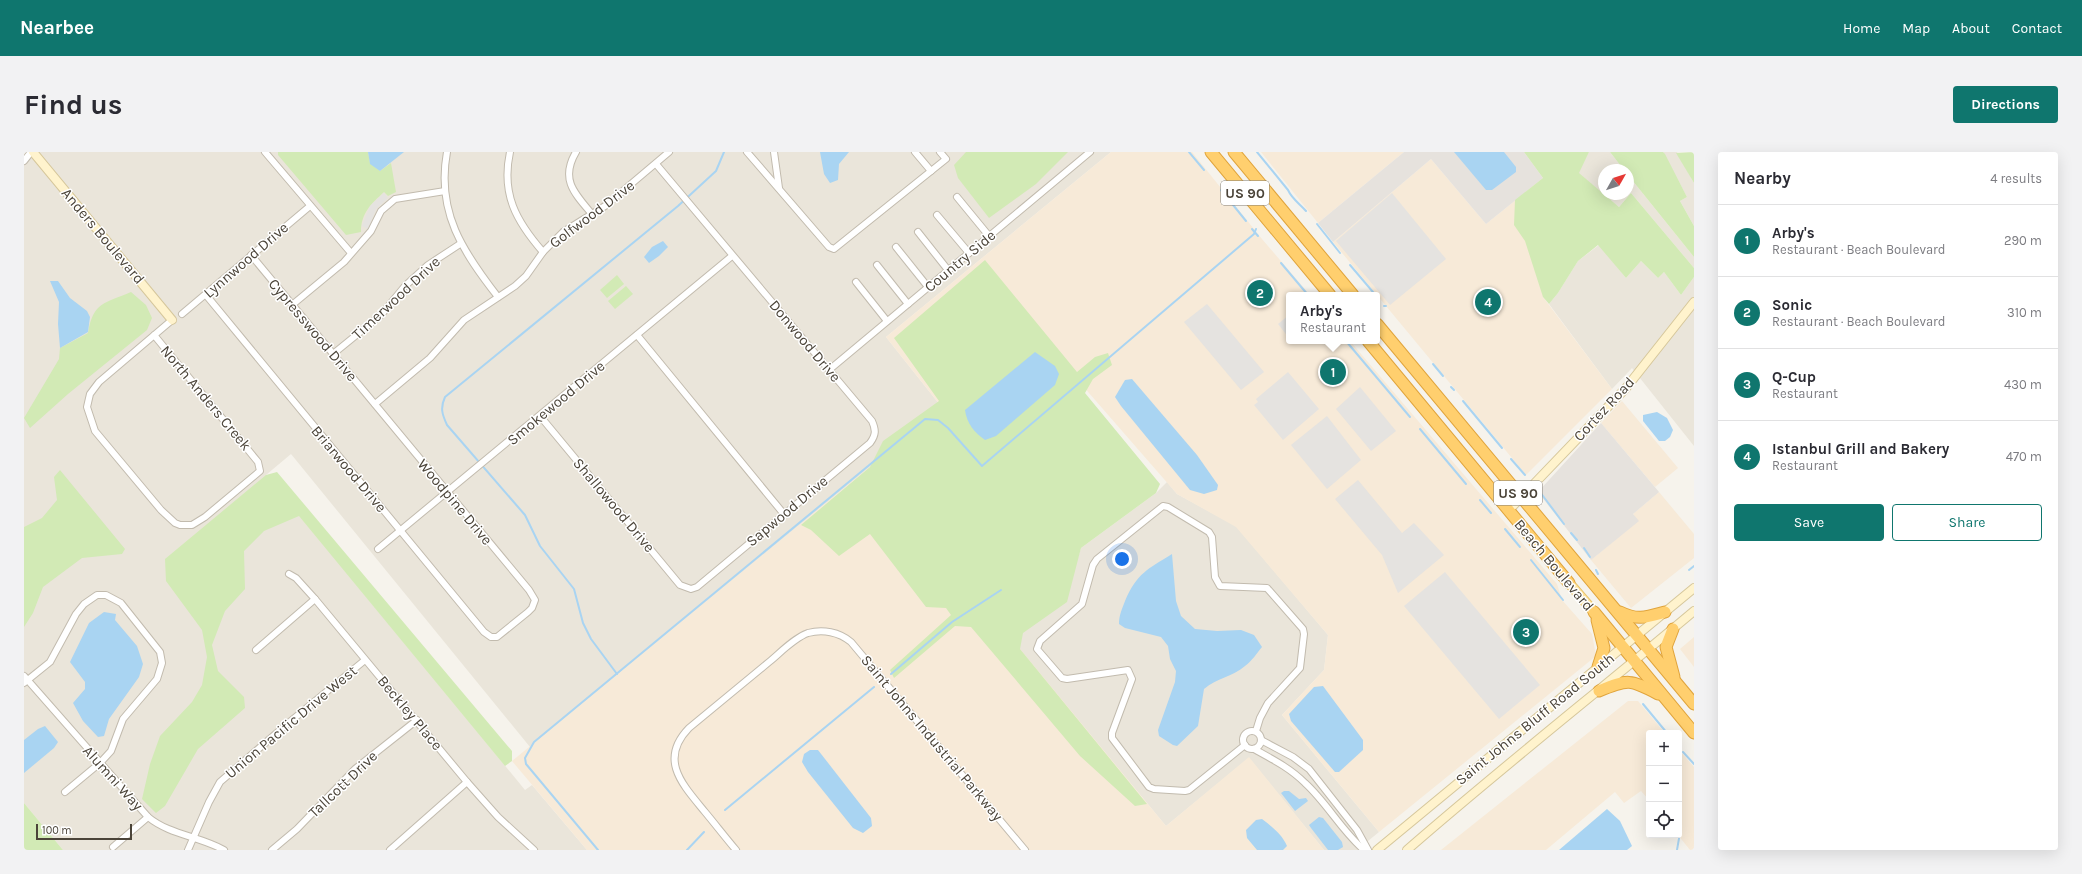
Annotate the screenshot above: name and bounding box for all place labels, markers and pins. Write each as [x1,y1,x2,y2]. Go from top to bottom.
pin: 2 [1247,278,1273,308]
pin: 4 [1475,287,1501,317]
pin: 1 [1320,357,1346,387]
pin: 3 [1513,617,1539,647]

